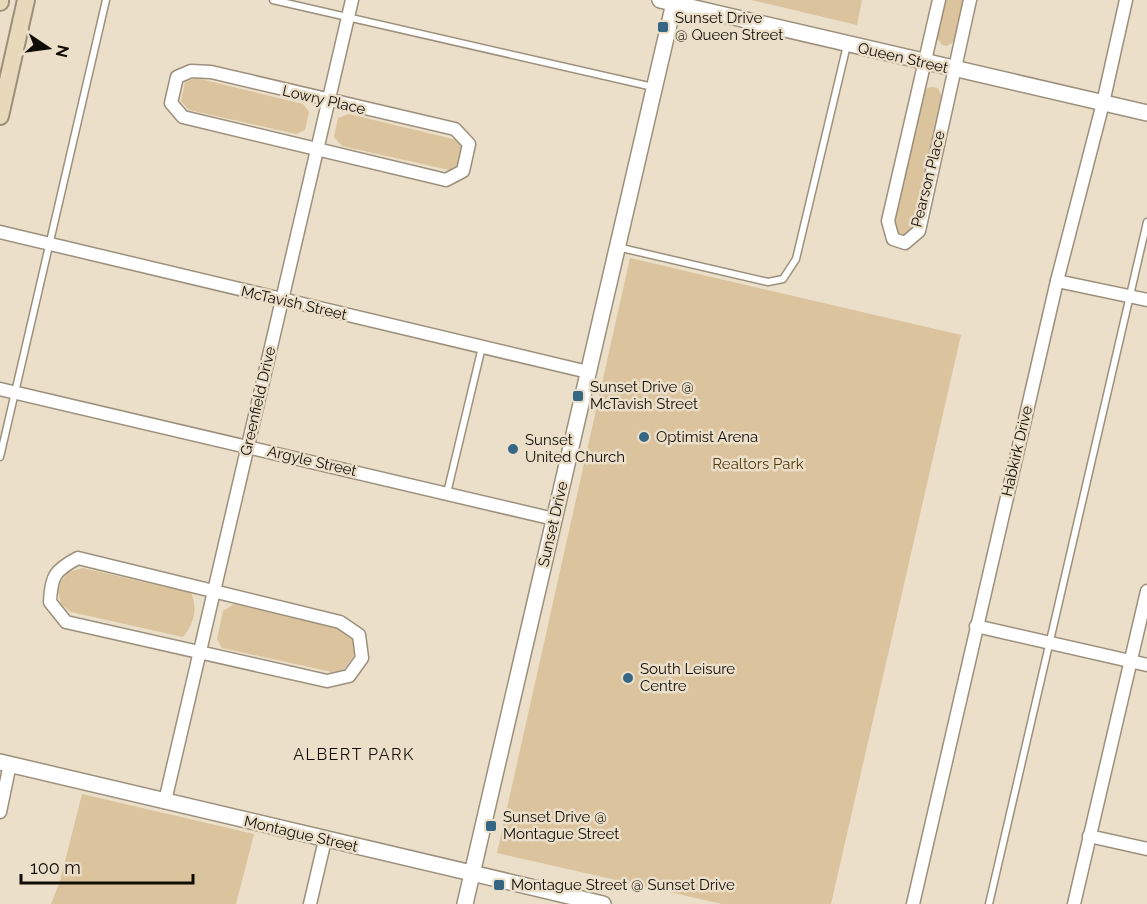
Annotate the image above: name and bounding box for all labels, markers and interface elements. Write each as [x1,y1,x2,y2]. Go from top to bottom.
place label: Sunset Drive @ Queen Street [675,9,783,44]
north arrow [18,18,78,78]
marker: Sunset Drive @ Queen Street [656,20,670,34]
street label: Queen Street [856,39,950,77]
text: N [51,43,73,59]
street label: Lowry Place [281,82,368,118]
street label: Pearson Place [907,129,949,229]
street label: McTavish Street [239,282,349,324]
street label: Greenfield Drive [237,344,279,457]
place label: Sunset Drive @ McTavish Street [590,378,698,413]
marker: Sunset Drive @ McTavish Street [571,389,585,403]
street label: Habkirk Drive [998,404,1036,498]
place label: Optimist Arena [656,428,758,446]
marker: Optimist Arena [637,430,651,444]
place label: Sunset United Church [525,431,625,466]
street label: Argyle Street [266,442,358,480]
marker: Sunset United Church [506,442,520,456]
park label: Realtors Park [712,455,804,473]
street label: Sunset Drive [534,479,572,569]
place label: South Leisure Centre [640,660,735,695]
marker: South Leisure Centre [621,671,635,685]
district label: ALBERT PARK [293,745,415,764]
place label: Sunset Drive @ Montague Street [503,808,619,843]
street label: Montague Street [242,812,360,856]
marker: Sunset Drive @ Montague Street [484,819,498,833]
scale bar [21,847,194,885]
text: 100 m [30,857,81,878]
place label: Montague Street @ Sunset Drive [511,876,735,894]
marker: Montague Street @ Sunset Drive [492,878,506,892]

